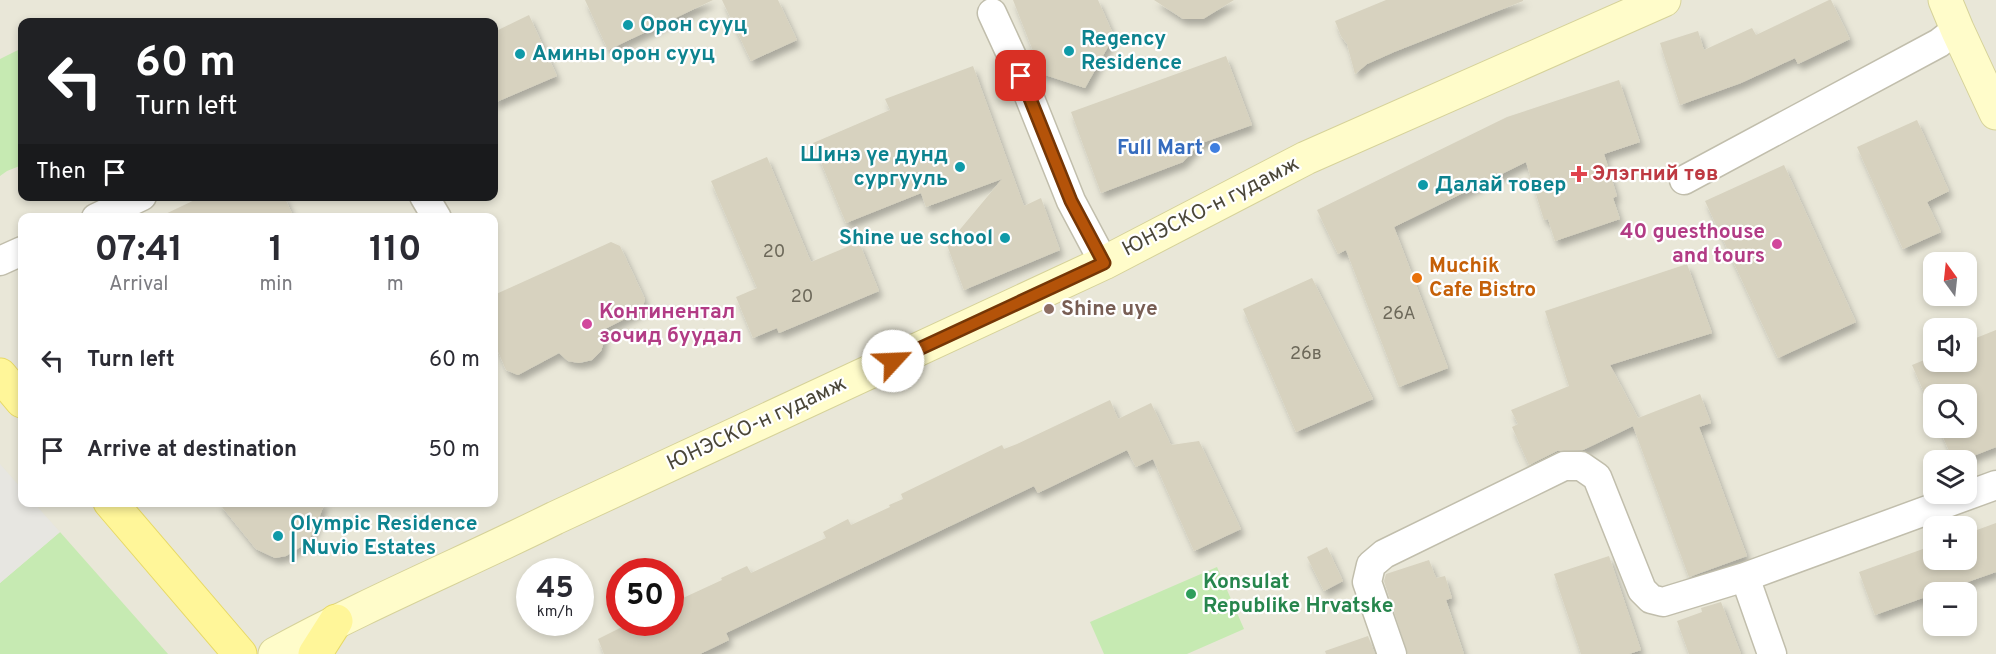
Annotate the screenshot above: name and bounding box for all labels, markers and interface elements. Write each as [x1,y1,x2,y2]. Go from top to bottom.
place label: Орон сууц [640,12,747,39]
marker: Орон сууц [621,18,635,32]
place label: Regency Residence [1081,26,1182,77]
text: 60 m [135,38,236,91]
place label: Амины орон сууц [532,41,715,68]
icon: left [36,42,114,120]
marker: Regency Residence [1062,44,1076,58]
marker: Амины орон сууц [513,47,527,61]
pin [995,50,1046,101]
icon: arrive [1004,59,1037,92]
text: Turn left [135,90,237,124]
place label: Full Mart [1117,135,1203,162]
marker: Full Mart [1208,141,1222,155]
place label: Шинэ үе дунд сургууль [800,142,948,193]
street label: ЮНЭСКО-н гудамж [1118,151,1304,263]
icon: arrive [98,156,131,189]
text: Then [36,159,86,186]
marker: Шинэ үе дунд сургууль [953,160,967,174]
place label: Элэгний төв [1592,161,1718,188]
marker: Элэгний төв [1570,165,1588,183]
place label: Далай товер [1435,172,1567,199]
marker: Далай товер [1416,178,1430,192]
place label: 40 guesthouse and tours [1620,219,1765,270]
place label: Shine ue school [839,225,993,252]
text: 07:41 [94,228,183,274]
text: 1 [269,228,283,274]
text: 110 [369,228,422,274]
marker: Shine ue school [998,231,1012,245]
marker: 40 guesthouse and tours [1770,237,1784,251]
house number: 20 [763,241,785,264]
north arrow [1923,252,1977,306]
map controls [1923,252,1977,636]
place label: Muchik Cafe Bistro [1429,253,1536,304]
marker: Muchik Cafe Bistro [1410,271,1424,285]
text: Arrival [109,272,169,298]
text: min [259,272,293,298]
text: m [387,272,404,298]
house number: 20 [791,286,813,309]
place label: Shine uye [1061,296,1158,323]
place label: Континентал зочид буудал [599,299,742,350]
marker: Shine uye [1042,302,1056,316]
house number: 26A [1382,303,1416,326]
marker: Континентал зочид буудал [580,317,594,331]
button: sound [1923,318,1977,372]
position arrow [861,329,925,393]
house number: 26в [1290,343,1322,366]
icon: left [36,344,69,377]
text: Turn left [87,347,175,374]
text: 60 m [429,347,480,374]
street label: ЮНЭСКО-н гудамж [663,370,851,477]
button: search [1923,384,1977,438]
icon: arrive [36,434,69,467]
text: Arrive at destination [87,437,297,464]
text: 50 m [428,437,480,464]
button: layers [1923,450,1977,504]
place label: Olympic Residence | Nuvio Estates [290,511,478,562]
button: + [1923,516,1977,570]
marker: Olympic Residence | Nuvio Estates [271,529,285,543]
speed limit sign: 50 [606,558,684,636]
place label: Konsulat Republike Hrvatske [1203,569,1394,620]
text: 45 [536,571,574,608]
button: − [1923,582,1977,636]
marker: Konsulat Republike Hrvatske [1184,587,1198,601]
text: km/h [537,603,573,622]

